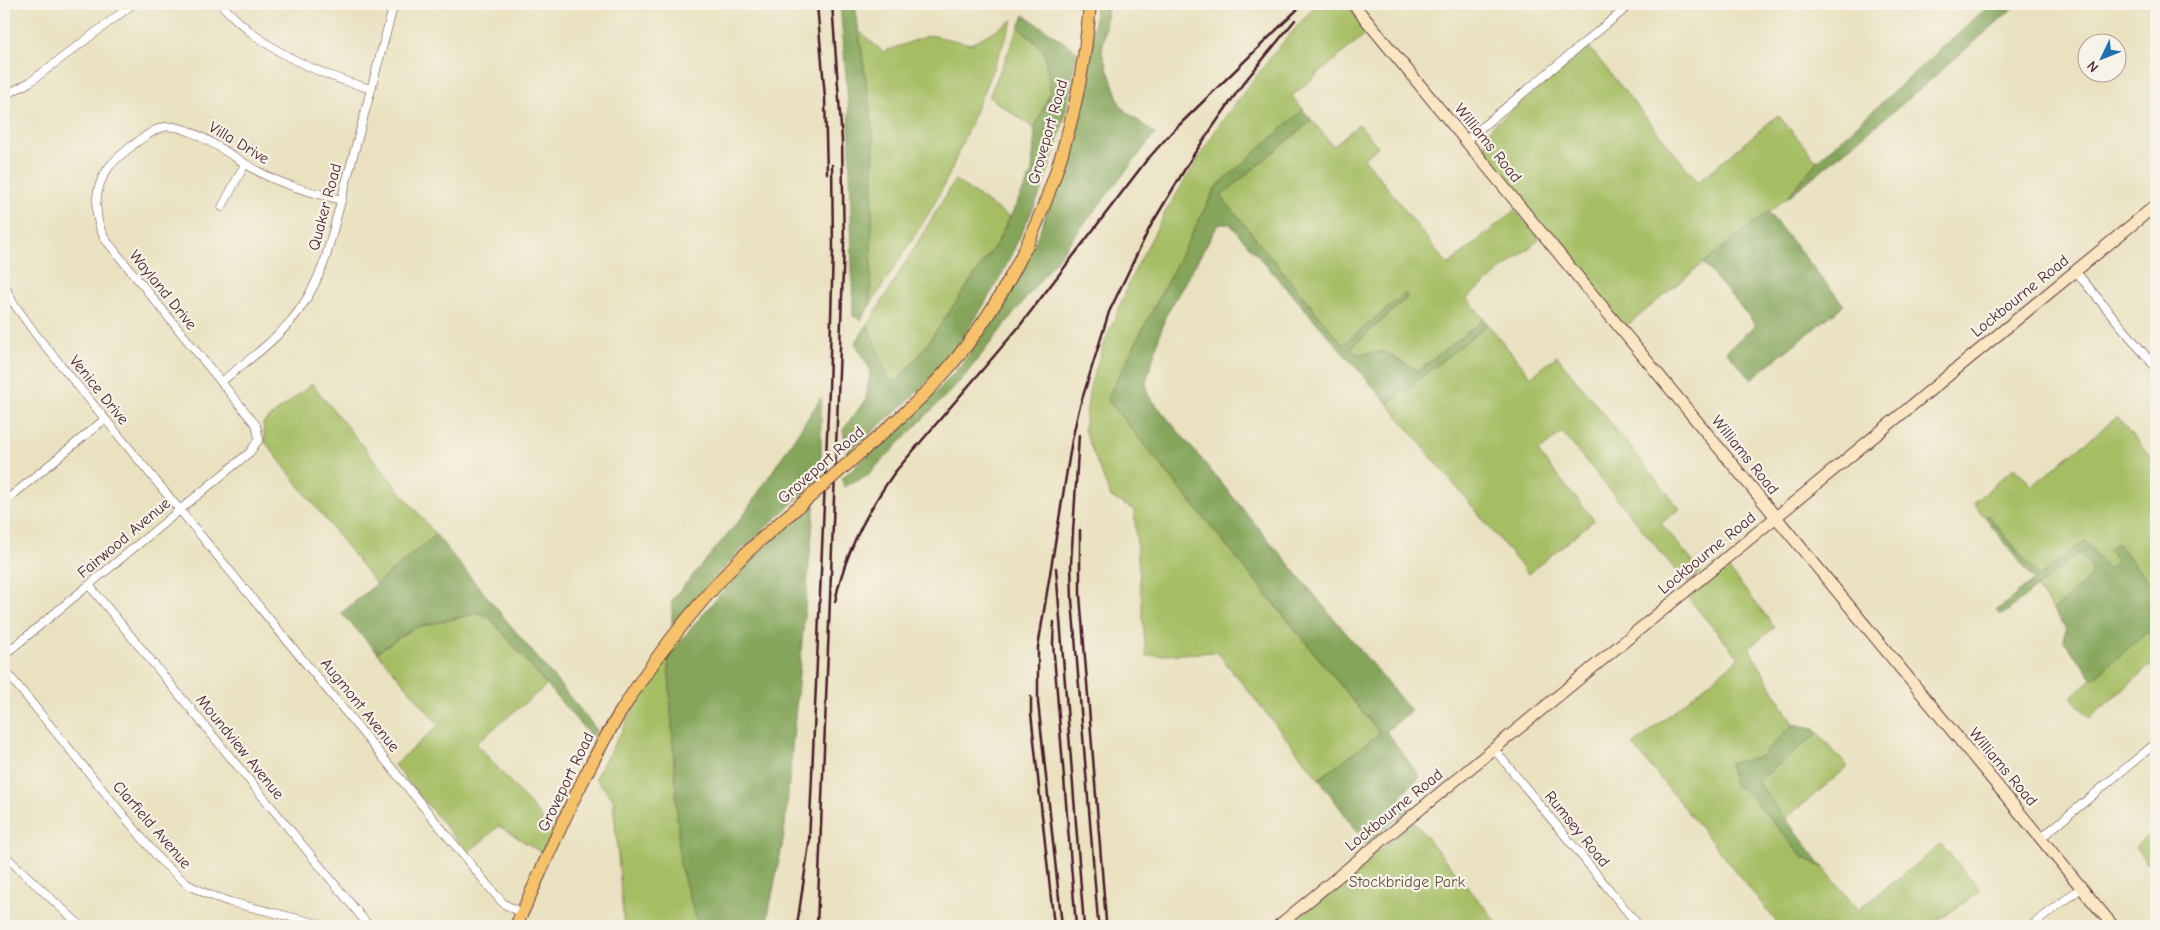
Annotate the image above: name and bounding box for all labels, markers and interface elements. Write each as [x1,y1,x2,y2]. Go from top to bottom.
north arrow [2078,32,2128,82]
text: N [2084,57,2102,76]
street label: Groveport Road [1024,78,1072,186]
street label: Williams Road [1451,100,1525,186]
street label: Villa Drive [206,118,272,168]
street label: Quaker Road [305,161,345,253]
street label: Wayland Drive [125,247,201,333]
street label: Lockbourne Road [1968,251,2072,341]
street label: Venice Drive [66,352,132,428]
street label: Williams Road [1708,412,1782,498]
street label: Groveport Road [774,423,868,507]
street label: Fairwood Avenue [74,494,174,582]
street label: Lockbourne Road [1655,508,1759,598]
street label: Augmont Avenue [317,655,403,755]
street label: Moundview Avenue [192,691,288,803]
street label: Williams Road [1965,724,2041,810]
street label: Groveport Road [534,730,598,834]
street label: Lockbourne Road [1342,765,1446,855]
street label: Clarfield Avenue [109,778,195,872]
street label: Rumsey Road [1541,787,1613,871]
park label: Stockbridge Park [1349,873,1465,891]

